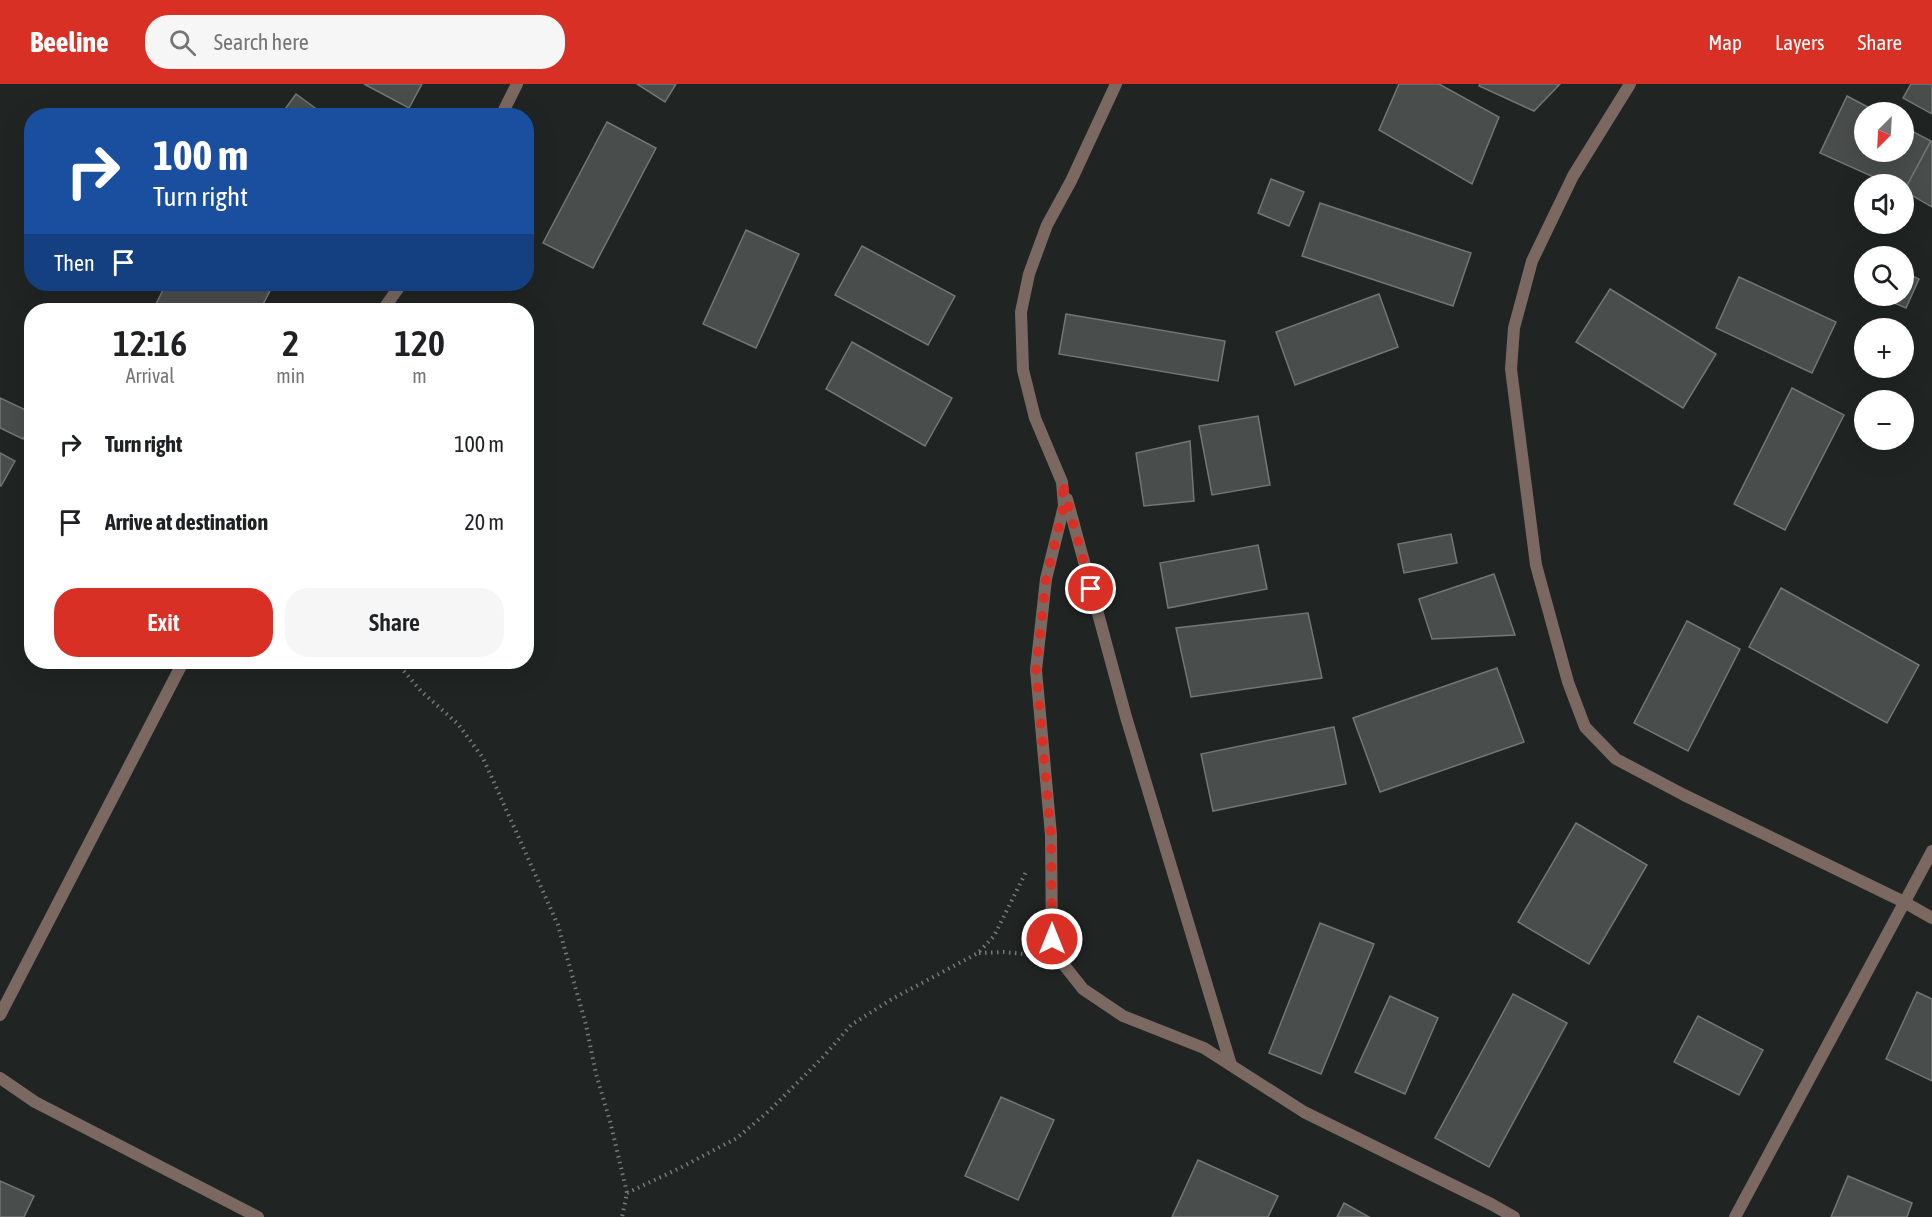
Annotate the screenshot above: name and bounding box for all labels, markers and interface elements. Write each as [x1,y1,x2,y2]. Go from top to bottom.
search box [145,15,565,69]
text: Beeline [30,26,109,58]
icon: search [166,26,199,59]
text: Search here [214,29,309,55]
text: Map [1708,30,1742,54]
text: Layers [1775,30,1825,54]
text: Share [1858,30,1902,54]
north arrow [1854,102,1914,162]
map controls [1854,102,1914,450]
text: 100 m [153,131,248,179]
icon: right [54,132,132,210]
button: sound [1854,174,1914,234]
text: Turn right [153,181,248,212]
icon: arrive [107,246,140,279]
button: search [1854,246,1914,306]
text: Then [54,250,95,276]
button: + [1854,318,1914,378]
text: 12:16 [113,322,187,364]
text: 2 [282,322,299,364]
text: 120 [394,322,445,364]
text: Arrival [126,364,175,387]
text: min [276,364,305,387]
text: m [412,364,427,387]
button: − [1854,390,1914,450]
icon: right [54,428,87,461]
text: Turn right [105,431,182,457]
text: 100 m [454,431,504,457]
icon: arrive [54,506,87,539]
text: Arrive at destination [105,509,268,535]
text: 20 m [464,509,504,535]
pin [1065,563,1116,614]
icon: arrive [1074,572,1107,605]
button: Exit [54,588,273,657]
button: Share [285,588,504,657]
position arrow [1020,907,1084,971]

